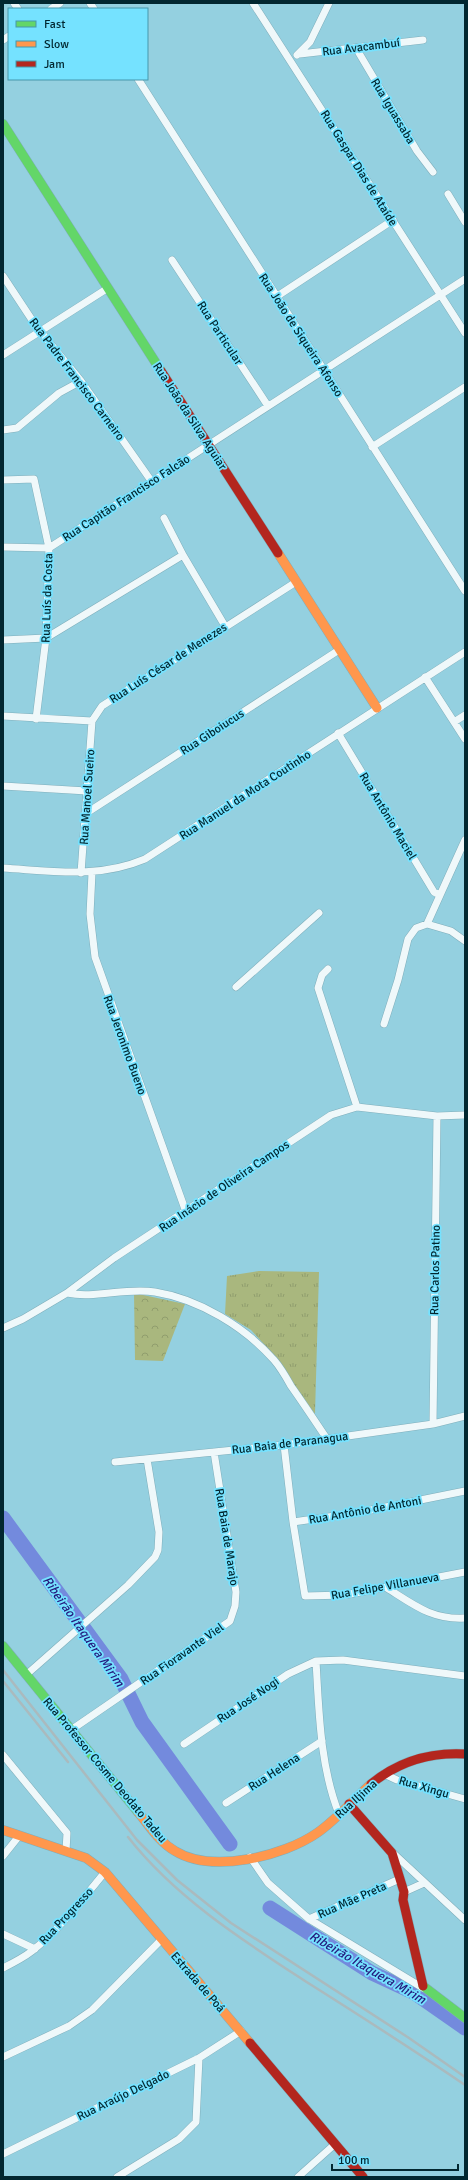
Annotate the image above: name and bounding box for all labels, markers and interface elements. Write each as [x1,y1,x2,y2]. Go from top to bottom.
legend [8,8,148,80]
text: Fast [44,17,65,32]
street label: Rua Avacambuí [321,35,402,60]
text: Slow [44,37,69,52]
text: Jam [44,57,65,72]
street label: Rua Iguassaba [367,76,418,147]
street label: Rua Gaspar Dias de Ataíde [317,108,400,229]
street label: Rua João de Siqueira Afonso [255,271,346,400]
street label: Rua Particular [193,298,246,369]
street label: Rua Padre Francisco Carneiro [26,315,128,444]
street label: Rua João da Silva Aguiar [149,360,230,473]
street label: Rua Capitão Francisco Falcão [60,452,193,545]
street label: Rua Luís da Costa [38,553,57,643]
street label: Rua Luís César de Menezes [107,620,230,707]
street label: Rua Giboiucus [178,706,247,759]
street label: Rua Manuel da Mota Coutinho [177,747,314,844]
street label: Rua Manoel Sueiro [77,749,98,845]
street label: Rua Antônio Maciel [356,770,420,863]
street label: Rua Jeronimo Bueno [100,993,150,1097]
street label: Rua Inácio de Oliveira Campos [156,1137,292,1236]
street label: Rua Carlos Patino [427,1225,444,1315]
street label: Rua Baia de Paranagua [231,1429,349,1458]
street label: Rua Baia de Marajo [211,1487,242,1587]
street label: Rua Antônio de Antoni [308,1493,423,1528]
street label: Rua Felipe Villanueva [330,1570,440,1603]
water label: Ribeirão Itaquera Mirim [39,1573,128,1691]
street label: Rua Fioravante Viel [138,1620,227,1689]
street label: Rua José Nogi [214,1674,282,1727]
street label: Rua Professor Cosme Deodato Tadeu [39,1695,170,1846]
street label: Rua Helena [246,1750,303,1795]
street label: Rua Xingu [397,1773,451,1802]
street label: Rua Iljima [332,1777,380,1822]
street label: Rua Mãe Preta [315,1879,389,1922]
street label: Rua Progresso [36,1885,97,1948]
water label: Ribeirão Itaquera Mirim [307,1928,429,2008]
street label: Estrada de Poá [167,1949,228,2016]
street label: Rua Araújo Delgado [75,2067,172,2124]
scale bar [332,2146,458,2172]
text: 100 m [338,2153,370,2168]

